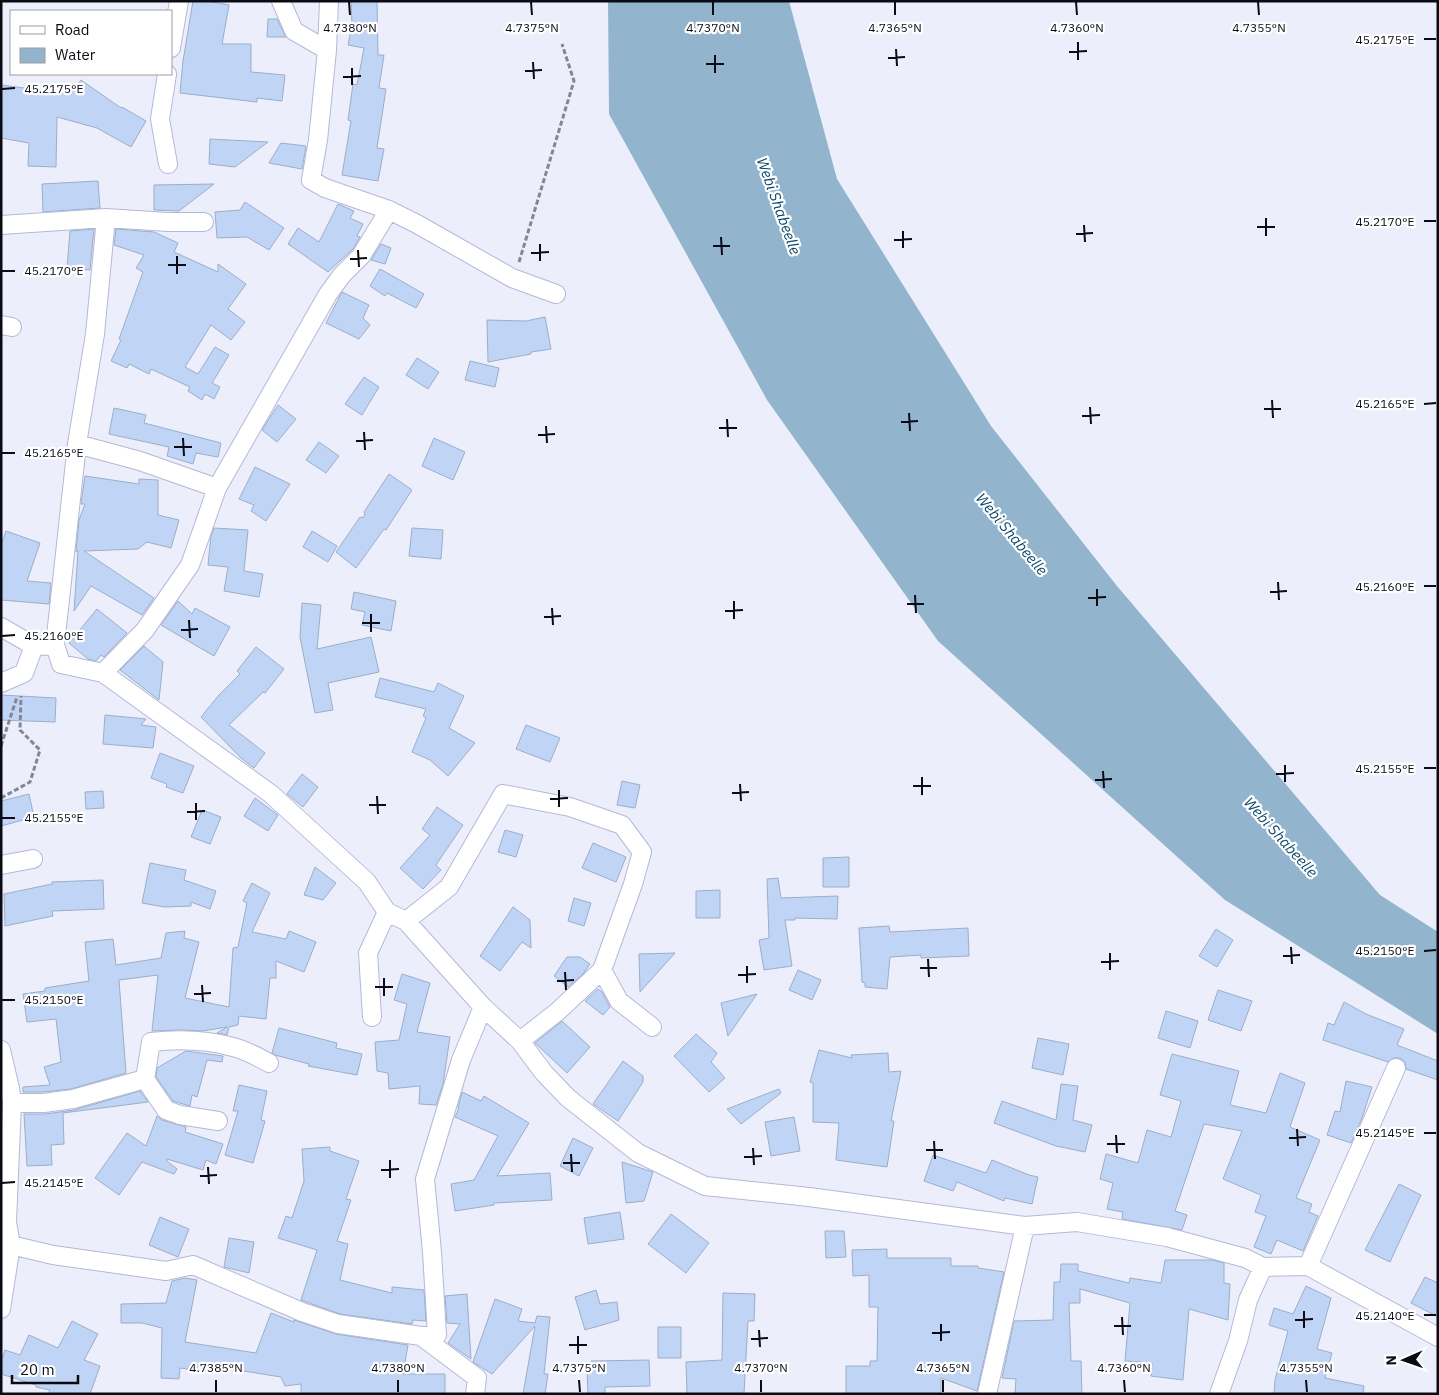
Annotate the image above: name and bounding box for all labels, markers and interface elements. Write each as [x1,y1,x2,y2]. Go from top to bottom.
legend [10,10,172,75]
text: Road [55,20,90,39]
text: 4.7380°N [323,20,377,35]
text: 4.7375°N [505,20,559,35]
text: 4.7370°N [686,20,740,35]
text: 4.7365°N [868,20,922,35]
text: 4.7360°N [1050,20,1104,35]
text: 4.7355°N [1232,20,1286,35]
text: 45.2175°E [1355,32,1415,47]
text: Water [55,45,96,64]
text: 45.2175°E [24,81,84,96]
water label: Webi Shabeelle [753,155,805,257]
text: 45.2170°E [1355,214,1415,229]
text: 45.2170°E [24,263,84,278]
text: 45.2165°E [1355,396,1415,411]
text: 45.2165°E [24,445,84,460]
water label: Webi Shabeelle [972,489,1052,579]
text: 45.2160°E [1355,579,1415,594]
text: 45.2160°E [24,628,84,643]
text: 45.2155°E [1355,761,1415,776]
water label: Webi Shabeelle [1240,793,1322,881]
text: 45.2155°E [24,810,84,825]
text: 45.2150°E [1355,943,1415,958]
text: 45.2150°E [24,992,84,1007]
text: 45.2145°E [1355,1125,1415,1140]
text: 45.2145°E [24,1175,84,1190]
text: 45.2140°E [1355,1308,1415,1323]
north arrow [1379,1335,1429,1385]
scale bar [12,1352,79,1384]
text: N [1382,1355,1400,1366]
text: 20 m [20,1360,55,1379]
text: 4.7385°N [189,1360,243,1375]
text: 4.7380°N [371,1360,425,1375]
text: 4.7375°N [552,1360,606,1375]
text: 4.7370°N [734,1360,788,1375]
text: 4.7365°N [916,1360,970,1375]
text: 4.7360°N [1097,1360,1151,1375]
text: 4.7355°N [1279,1360,1333,1375]

